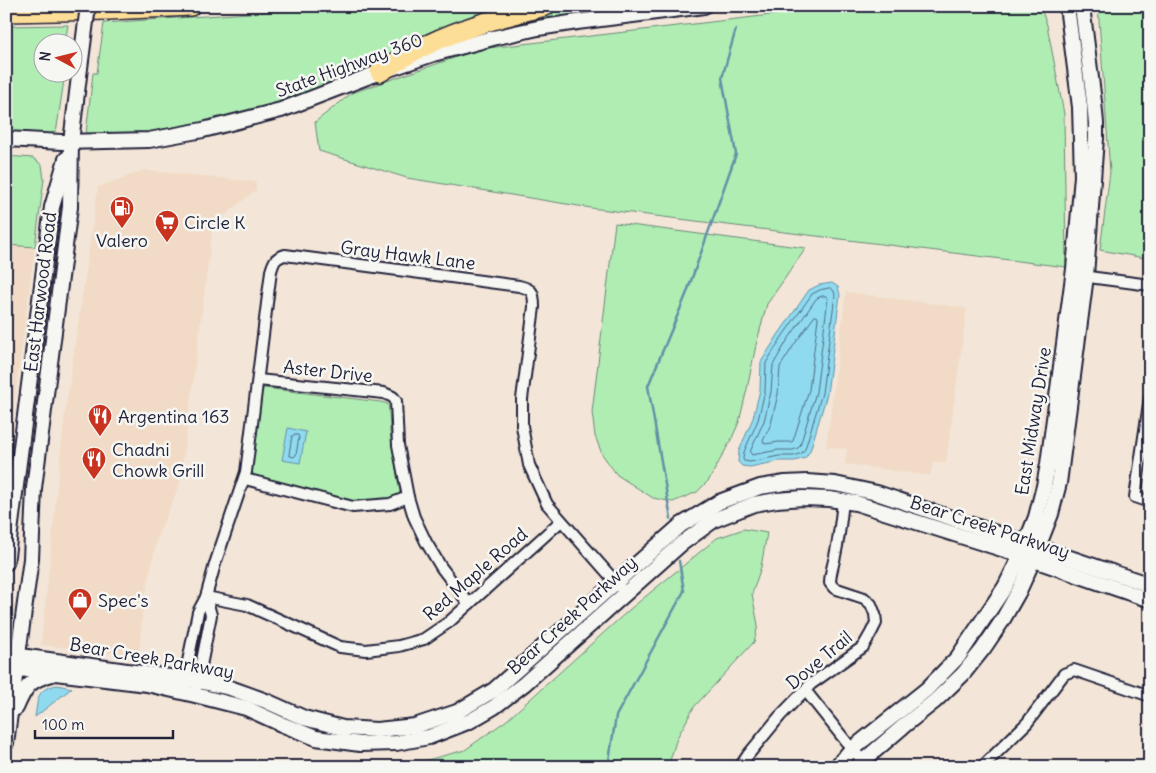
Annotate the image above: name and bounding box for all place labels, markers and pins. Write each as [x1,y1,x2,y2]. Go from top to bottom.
fuel station icon: Valero [109,195,135,229]
supermarket icon: Circle K [154,209,180,243]
place label: Circle K [184,211,245,234]
place label: Valero [96,229,148,252]
restaurant icon: Argentina 163 [87,403,113,437]
place label: Argentina 163 [118,405,230,428]
place label: Chadni Chowk Grill [112,438,204,482]
restaurant icon: Chadni Chowk Grill [81,446,107,480]
shop icon: Spec's [67,587,93,621]
place label: Spec's [98,589,149,612]

